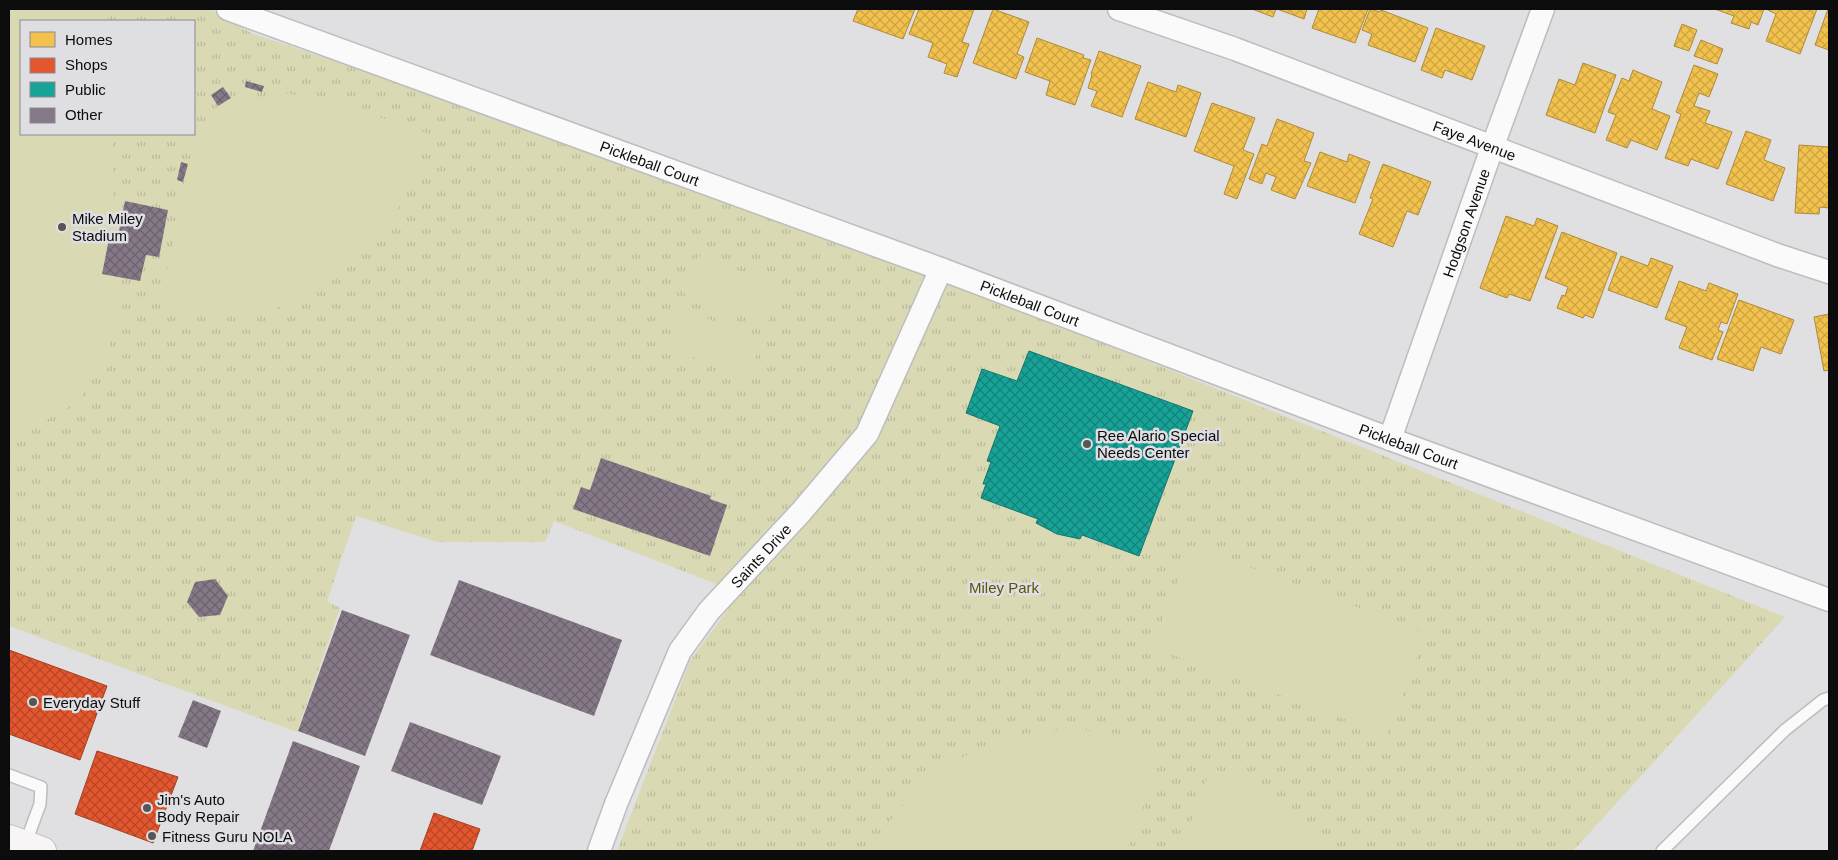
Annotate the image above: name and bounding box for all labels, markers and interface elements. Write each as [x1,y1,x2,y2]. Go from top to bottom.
legend [20,20,195,135]
text: Homes [65,31,113,48]
text: Shops [65,56,108,73]
text: Public [65,81,106,98]
text: Other [65,106,103,123]
street label: Faye Avenue [1431,117,1518,164]
street label: Pickleball Court [598,137,703,189]
street label: Hodgson Avenue [1439,166,1493,280]
place label: Mike Miley Stadium [72,210,143,244]
marker: Mike Miley Stadium [56,221,68,233]
street label: Pickleball Court [978,276,1082,329]
street label: Pickleball Court [1357,420,1461,472]
place label: Ree Alario Special Needs Center [1097,427,1220,461]
marker: Ree Alario Special Needs Center [1081,438,1093,450]
street label: Saints Drive [727,520,794,591]
park label: Miley Park [969,579,1040,596]
place label: Everyday Stuff [43,694,141,711]
marker: Everyday Stuff [27,696,39,708]
place label: Jim's Auto Body Repair [157,791,240,825]
marker: Jim's Auto Body Repair [141,802,153,814]
place label: Fitness Guru NOLA [162,828,293,845]
marker: Fitness Guru NOLA [146,830,158,842]

